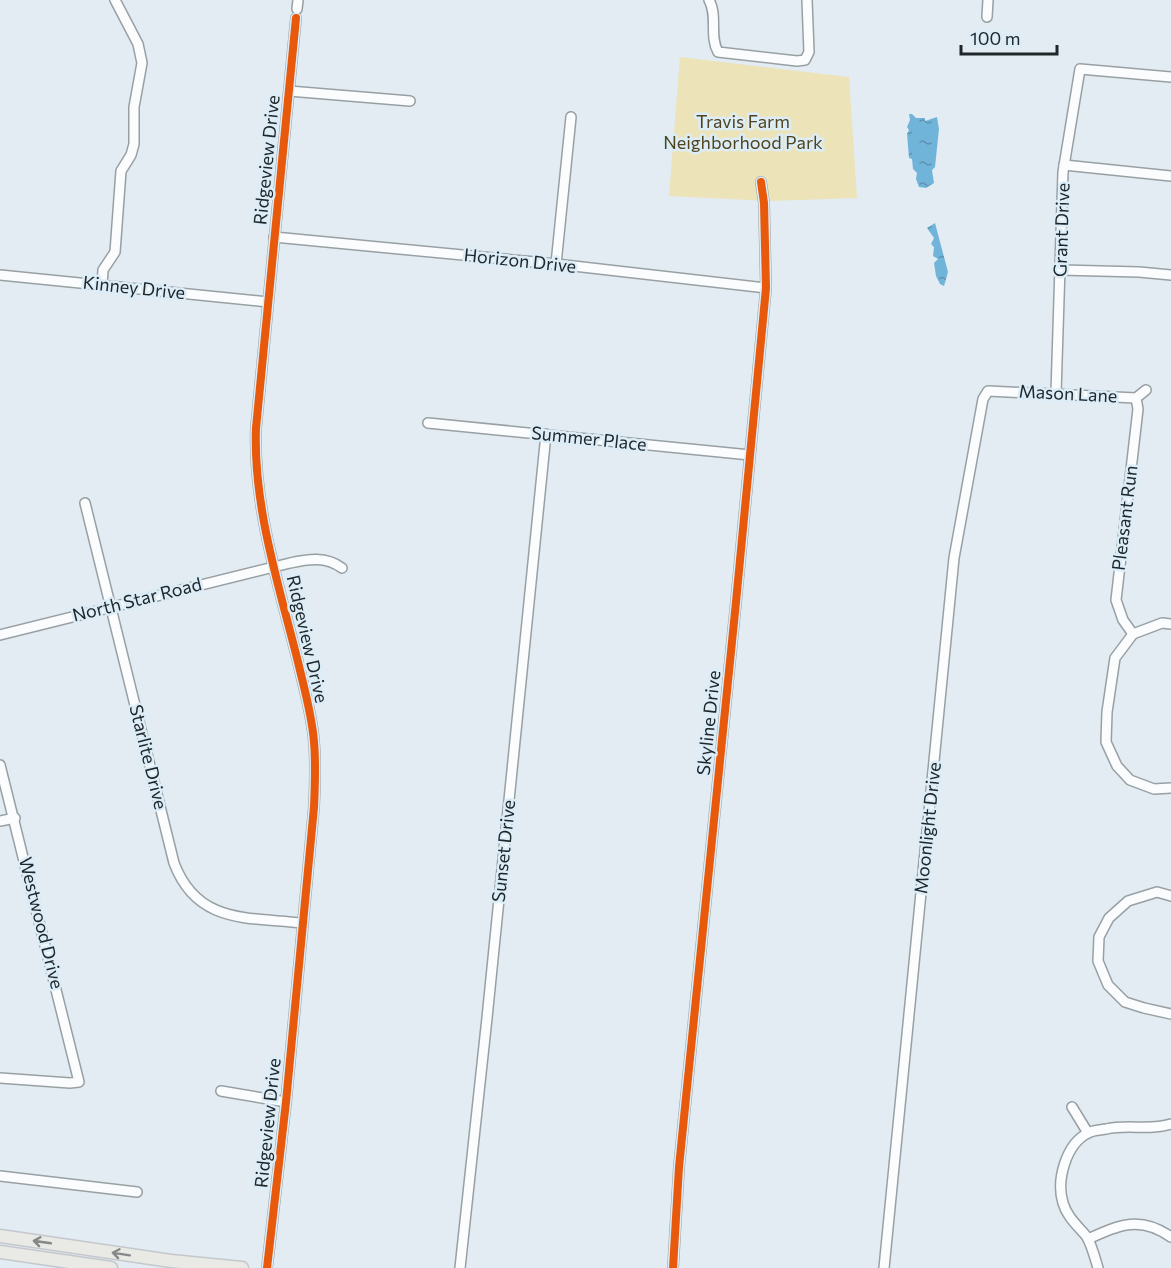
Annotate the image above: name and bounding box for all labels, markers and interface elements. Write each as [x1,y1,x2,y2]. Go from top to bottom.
scale bar [961,18,1057,56]
text: 100 m [970,27,1020,49]
street label: Ridgeview Drive [248,94,284,226]
park label: Travis Farm Neighborhood Park [663,110,823,153]
street label: Grant Drive [1048,182,1074,277]
street label: Horizon Drive [463,243,577,277]
street label: Kinney Drive [82,271,186,303]
street label: Mason Lane [1018,379,1118,407]
street label: Summer Place [530,421,648,455]
street label: Pleasant Run [1107,464,1141,572]
street label: North Star Road [70,572,204,626]
street label: Ridgeview Drive [283,573,333,705]
street label: Skyline Drive [692,669,724,777]
street label: Starlite Drive [125,702,173,811]
street label: Moonlight Drive [909,761,945,895]
street label: Sunset Drive [487,799,519,903]
street label: Westwood Drive [15,855,69,991]
street label: Ridgeview Drive [249,1057,285,1189]
one-way arrow [33,1237,52,1248]
one-way arrow [112,1248,132,1259]

